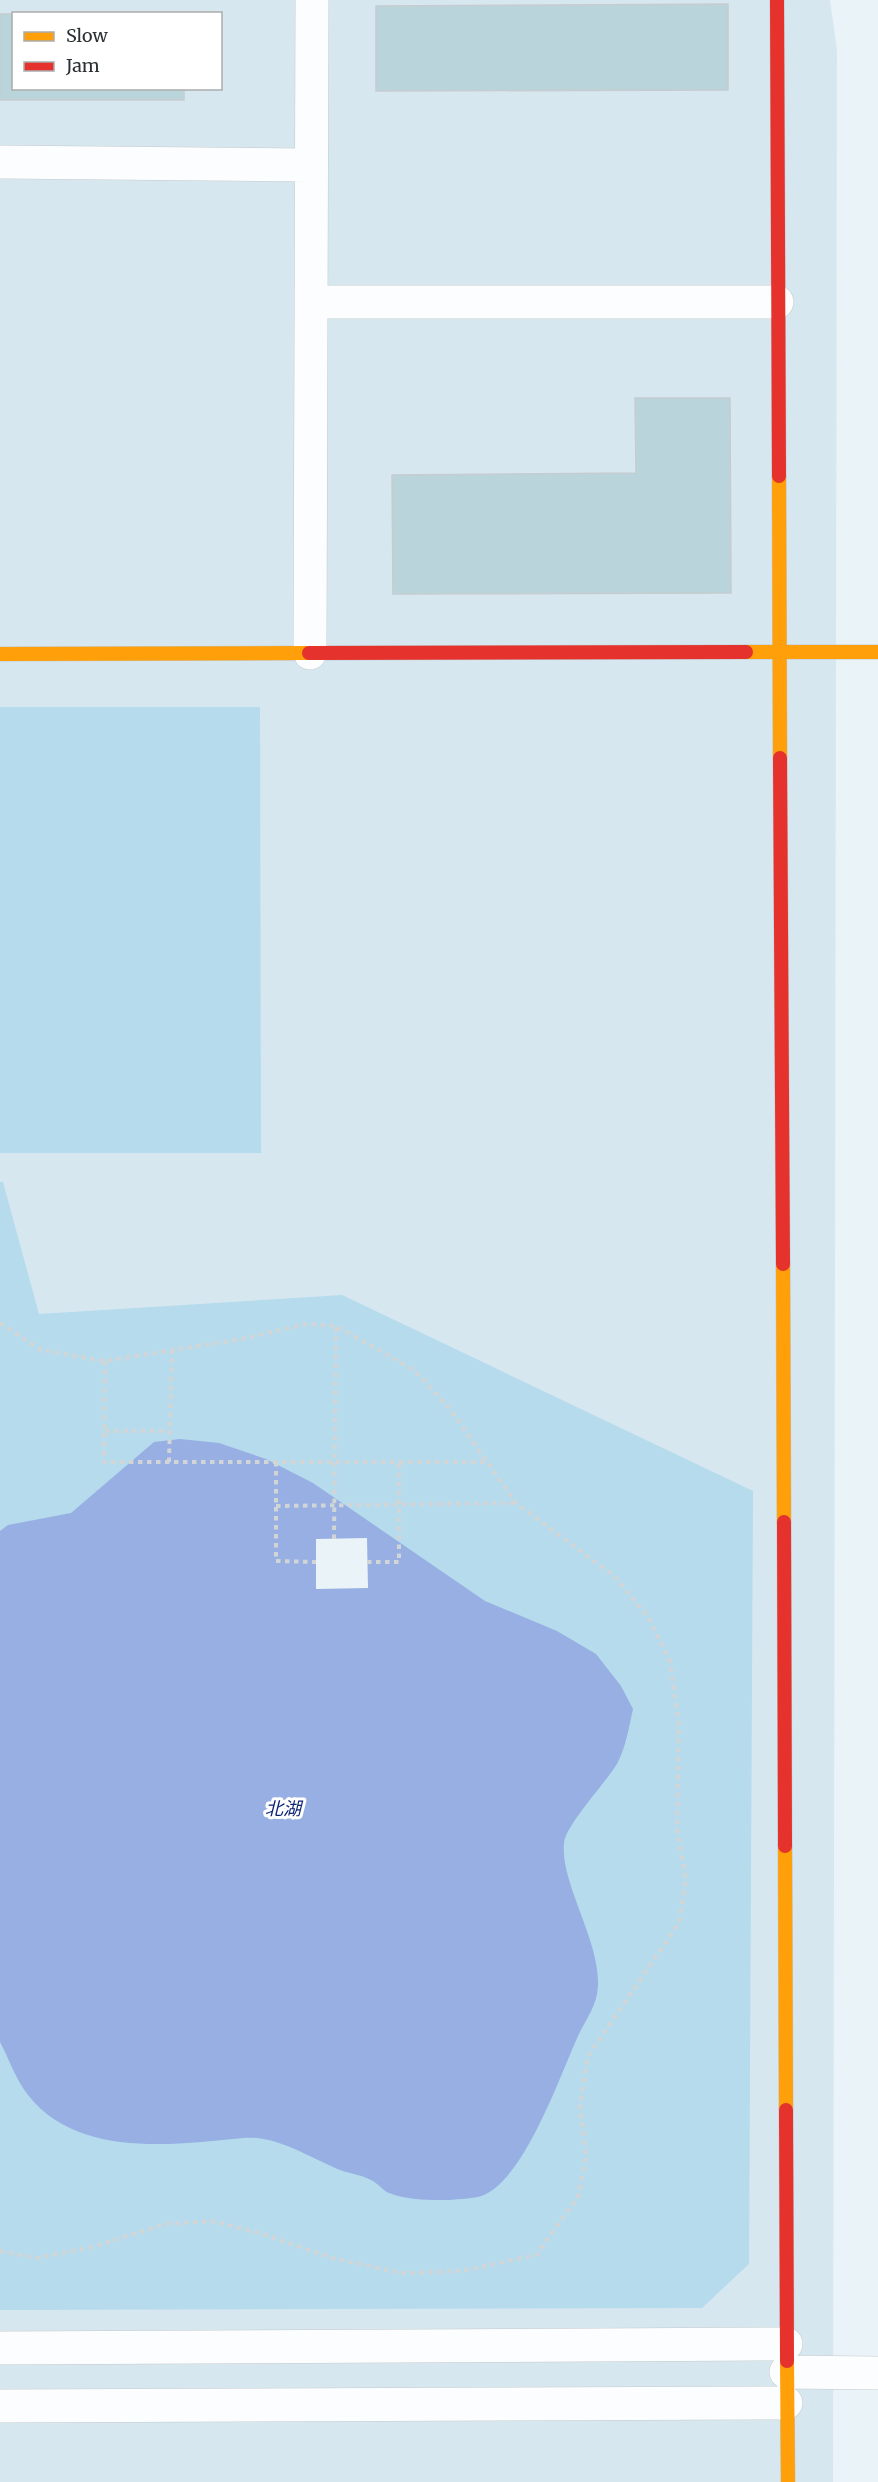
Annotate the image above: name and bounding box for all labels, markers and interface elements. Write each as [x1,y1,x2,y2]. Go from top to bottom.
legend [12,12,222,90]
text: Slow [66,24,109,47]
text: Jam [65,54,100,77]
water label: 北湖 [265,1797,304,1820]

